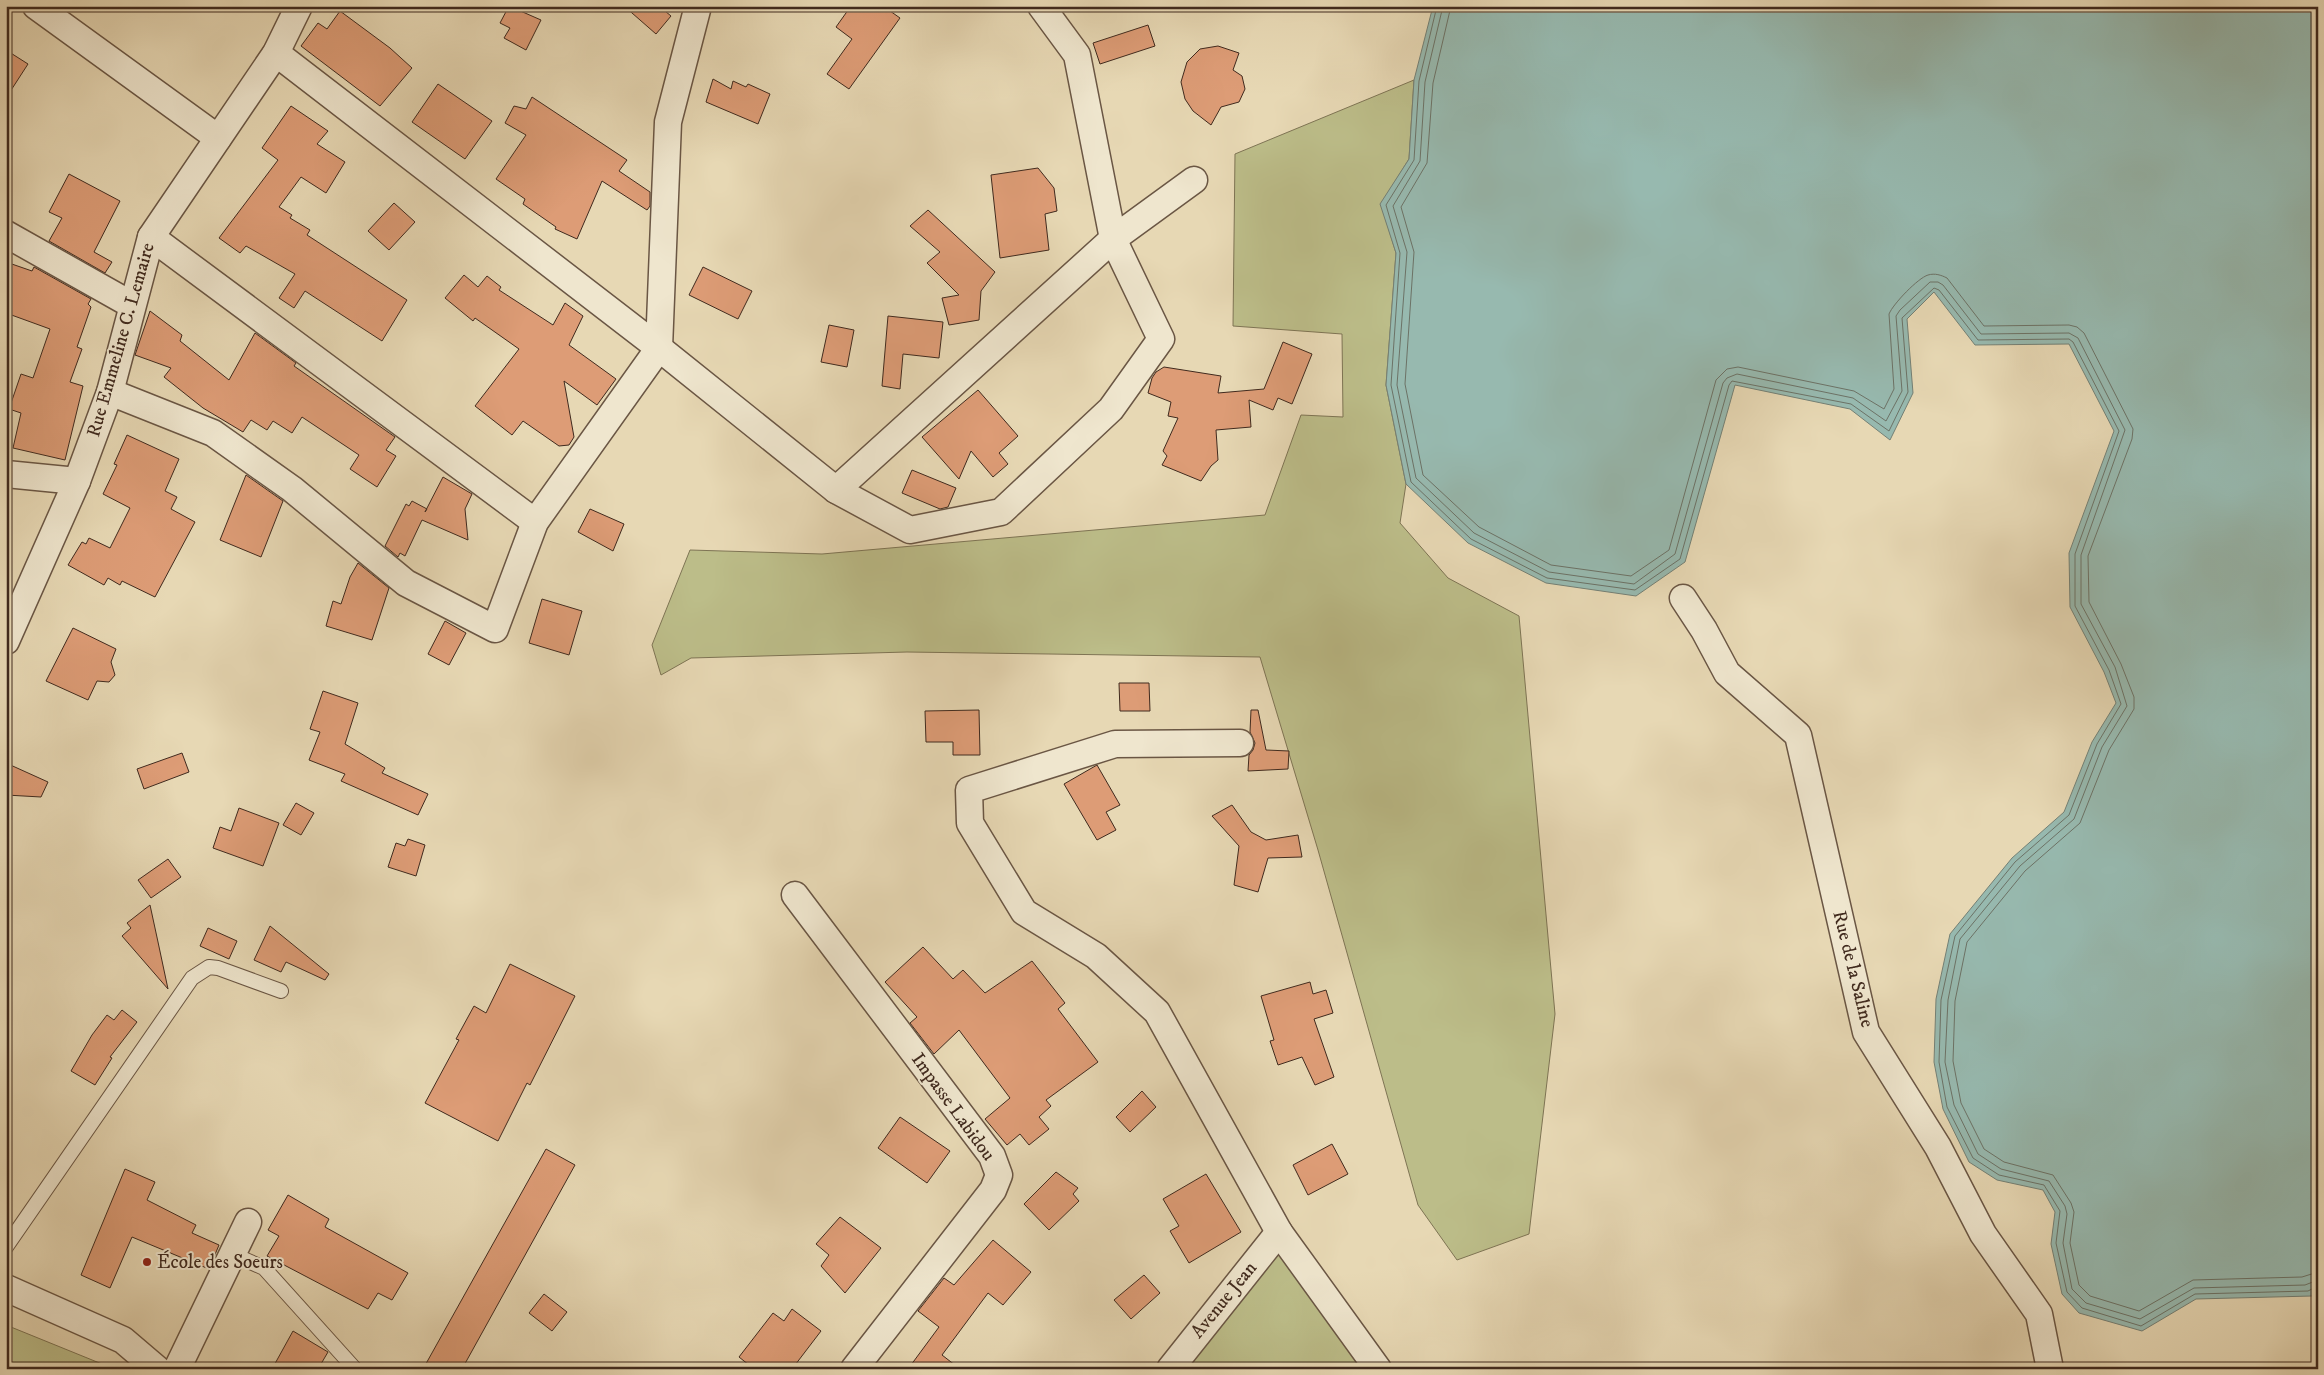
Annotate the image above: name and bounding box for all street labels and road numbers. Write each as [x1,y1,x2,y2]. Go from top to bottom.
street label: Rue Emmeline C. Lemaire [82,240,160,440]
street label: Rue de la Saline [1827,908,1879,1030]
street label: Impasse Labidou [906,1049,1000,1165]
street label: Avenue Jean [1186,1257,1262,1343]

